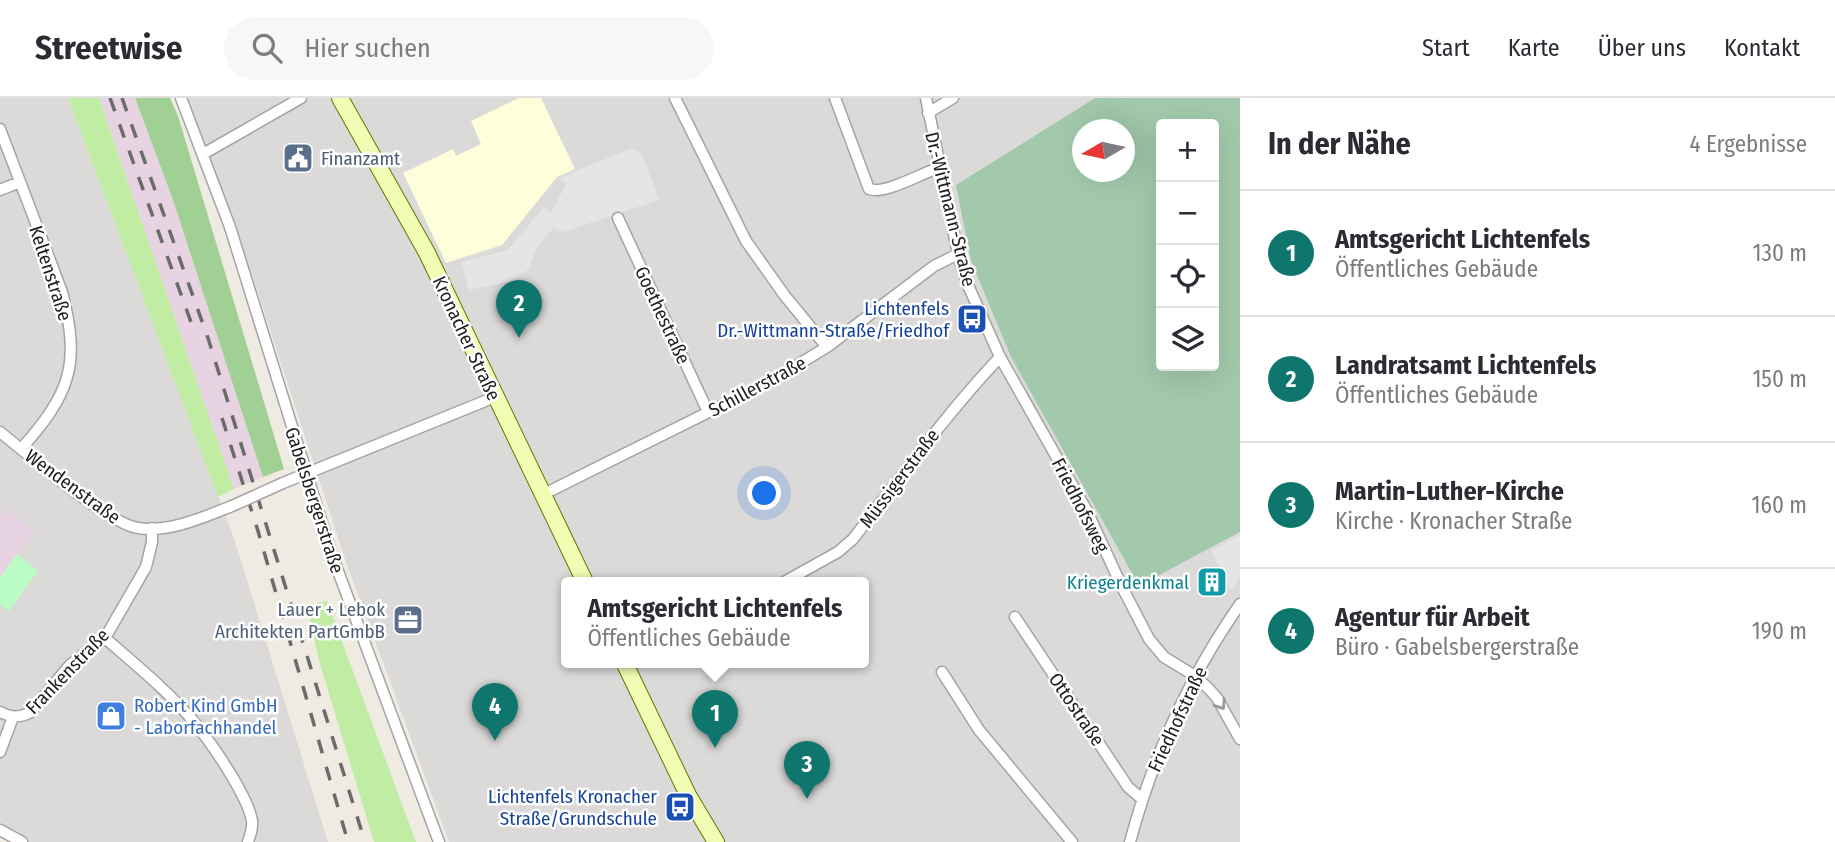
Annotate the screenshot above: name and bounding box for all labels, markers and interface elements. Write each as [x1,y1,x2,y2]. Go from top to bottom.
search box [224,17,714,80]
text: Streetwise [35,28,182,68]
icon: search [248,29,286,67]
text: Hier suchen [304,33,431,64]
text: Start [1422,34,1470,62]
text: Karte [1508,34,1560,62]
text: Über uns [1598,34,1686,62]
text: Kontakt [1724,34,1800,62]
north arrow [1072,119,1135,182]
map controls [1156,119,1219,371]
button: + [1156,119,1219,182]
text: In der Nähe [1268,126,1411,162]
street label: Dr.-Wittmann-Straße [920,129,981,289]
text: 4 Ergebnisse [1689,130,1807,158]
public building icon: Finanzamt [281,141,315,175]
place label: Finanzamt [321,147,401,170]
button: − [1156,182,1219,245]
street label: Keltenstraße [24,223,77,324]
text: Amtsgericht Lichtenfels [1335,224,1590,255]
text: 1 [1286,239,1296,267]
text: 130 m [1753,239,1807,267]
button: locate [1156,245,1219,308]
text: Öffentliches Gebäude [1335,255,1538,283]
street label: Goethestraße [630,263,695,368]
street label: Kronacher Straße [428,272,505,404]
pin: 2 [496,280,542,338]
place label: Lichtenfels Dr.-Wittmann-Straße/Friedhof [717,297,950,342]
bus stop icon: Lichtenfels Dr.-Wittmann-Straße/Friedhof [955,302,989,336]
button: layers [1156,308,1219,371]
text: Landratsamt Lichtenfels [1335,350,1596,381]
street label: Schillerstraße [704,351,810,422]
text: 2 [1286,365,1296,393]
text: 150 m [1752,365,1807,393]
text: Öffentliches Gebäude [1335,381,1538,409]
street label: Gabelsbergerstraße [280,424,349,576]
street label: Müssigerstraße [855,424,944,532]
street label: Wendenstraße [21,444,125,529]
street label: Friedhofsweg [1047,454,1114,556]
your location [747,476,781,510]
text: Martin-Luther-Kirche [1335,476,1564,507]
text: 3 [1286,491,1296,519]
text: 160 m [1752,491,1807,519]
text: Kirche · Kronacher Straße [1335,507,1572,535]
building icon: Kriegerdenkmal [1195,565,1229,599]
place label: Kriegerdenkmal [1067,571,1189,594]
popup [561,577,869,668]
text: Amtsgericht Lichtenfels [587,593,843,624]
place label: Lauer + Lebok Architekten PartGmbB [215,598,385,643]
text: Agentur für Arbeit [1335,602,1530,633]
office icon: Lauer + Lebok Architekten PartGmbB [391,603,425,637]
text: 4 [1285,617,1297,645]
text: 190 m [1752,617,1807,645]
street label: Frankenstraße [21,624,114,719]
text: Öffentliches Gebäude [587,624,791,652]
text: Büro · Gabelsbergerstraße [1335,633,1579,661]
street label: Friedhofstraße [1143,663,1212,776]
street label: Ottostraße [1044,668,1109,750]
pin: 4 [472,683,518,741]
pin: 1 [692,690,738,748]
place label: Robert Kind GmbH - Laborfachhandel [134,694,278,739]
one-way arrow [1212,697,1225,710]
shop icon: Robert Kind GmbH - Laborfachhandel [94,699,128,733]
pin: 3 [784,741,830,799]
place label: Lichtenfels Kronacher Straße/Grundschule [488,785,657,830]
bus stop icon: Lichtenfels Kronacher Straße/Grundschule [663,790,697,824]

